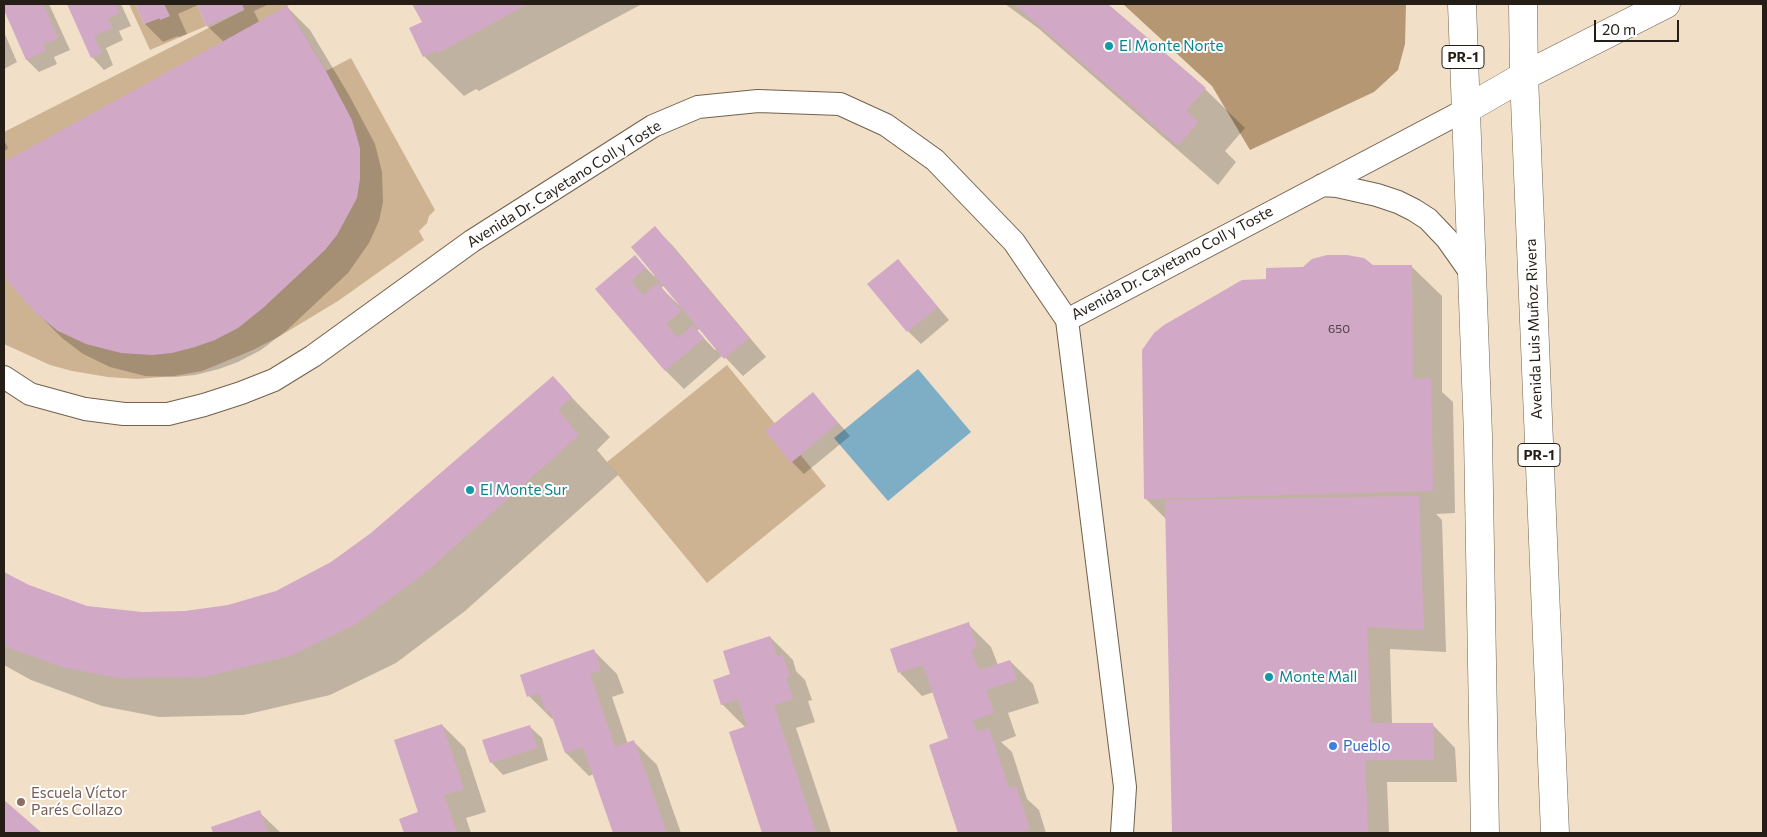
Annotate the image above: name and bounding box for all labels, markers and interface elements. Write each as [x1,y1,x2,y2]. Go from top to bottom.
scale bar [1597,10,1682,42]
text: 20 m [1602,20,1636,38]
place label: El Monte Norte [1119,37,1224,55]
marker: El Monte Norte [1103,40,1115,52]
road number: PR-1 [1442,46,1484,68]
street label: Avenida Dr. Cayetano Coll y Toste [464,117,664,251]
street label: Avenida Dr. Cayetano Coll y Toste [1068,202,1276,324]
street label: Avenida Luis Muñoz Rivera [1522,238,1546,420]
house number: 650 [1328,322,1350,336]
road number: PR-1 [1518,444,1560,466]
place label: El Monte Sur [480,481,567,499]
marker: El Monte Sur [464,484,476,496]
place label: Monte Mall [1279,668,1357,686]
marker: Monte Mall [1263,671,1275,683]
place label: Pueblo [1343,737,1390,755]
marker: Pueblo [1327,740,1339,752]
place label: Escuela Víctor Parés Collazo [31,784,127,819]
marker: Escuela Víctor Parés Collazo [15,796,27,808]

